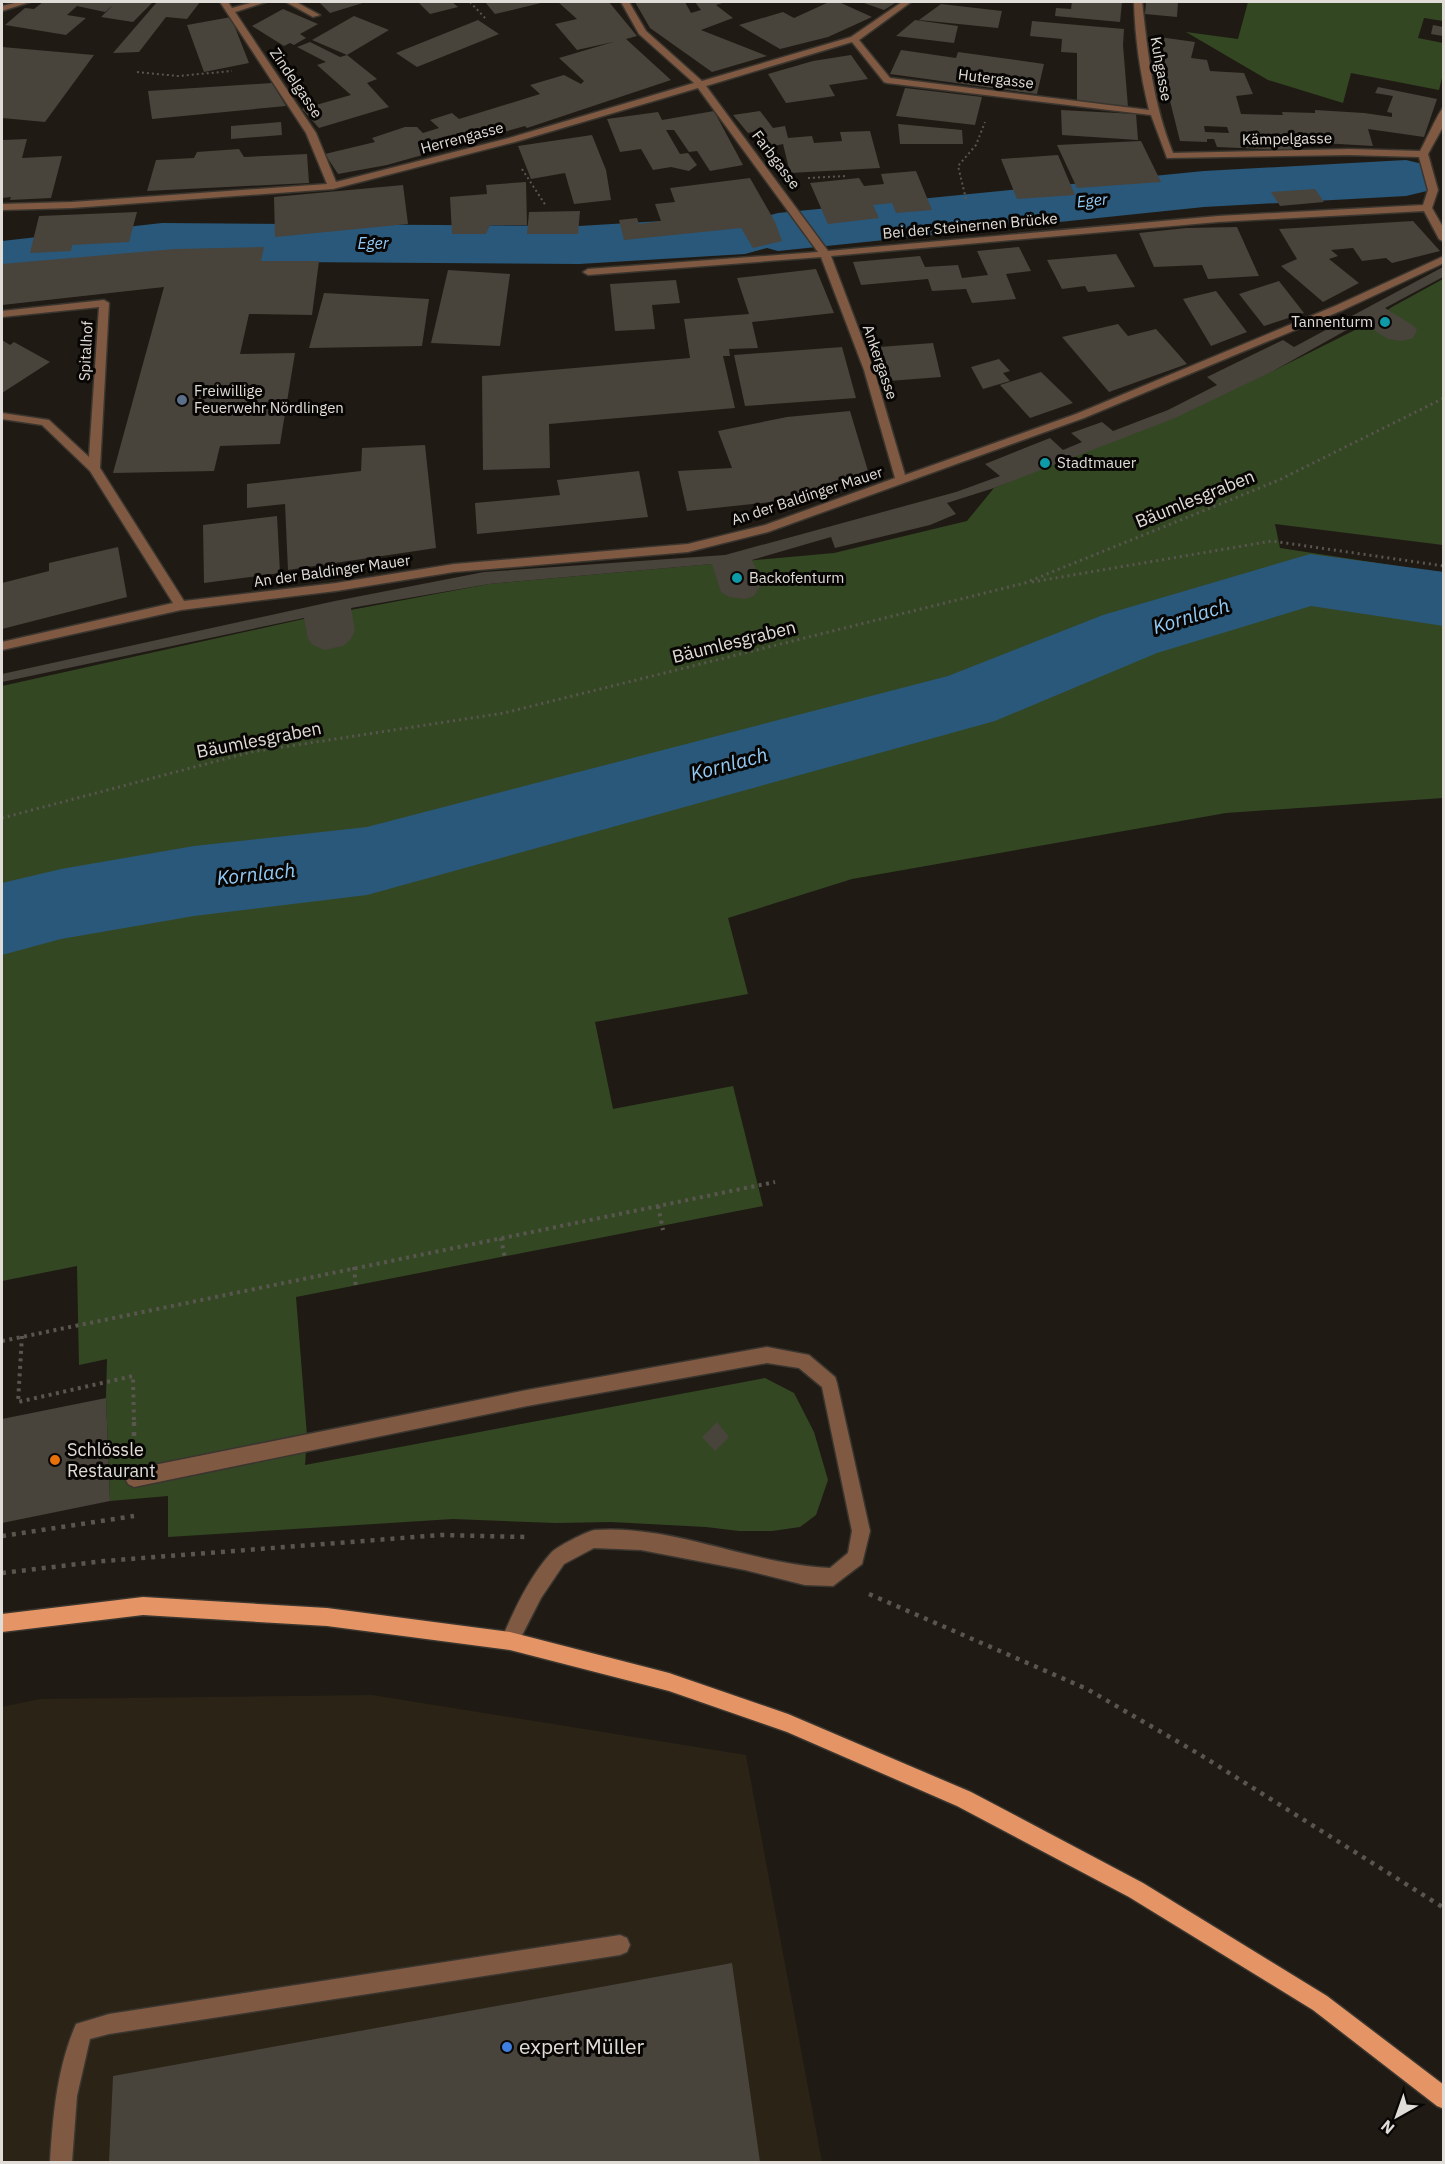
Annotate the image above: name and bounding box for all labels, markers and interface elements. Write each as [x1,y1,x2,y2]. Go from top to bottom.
street label: Kuhgasse [1146,35,1176,103]
street label: Zindelgasse [266,44,327,121]
street label: Hutergasse [957,64,1035,93]
street label: Herrengasse [418,117,505,158]
street label: Farbgasse [748,127,805,193]
street label: Kämpelgasse [1242,128,1332,149]
water label: Eger [1075,188,1110,212]
street label: Bei der Steinernen Brücke [882,208,1058,243]
water label: Eger [357,233,390,253]
place label: Tannenturm [1291,312,1373,331]
marker: Tannenturm [1378,315,1392,329]
street label: Spitalhof [74,320,97,382]
street label: Ankergasse [859,322,902,402]
place label: Freiwillige Feuerwehr Nördlingen [194,381,344,417]
marker: Freiwillige Feuerwehr Nördlingen [175,393,189,407]
place label: Stadtmauer [1057,453,1137,472]
marker: Stadtmauer [1038,456,1052,470]
street label: An der Baldinger Mauer [729,462,885,529]
street label: Bäumlesgraben [1132,464,1258,533]
street label: An der Baldinger Mauer [252,550,412,591]
place label: Backofenturm [749,568,844,587]
marker: Backofenturm [730,571,744,585]
water label: Kornlach [1149,591,1233,640]
street label: Bäumlesgraben [670,615,798,668]
street label: Bäumlesgraben [194,716,323,763]
water label: Kornlach [687,740,771,787]
water label: Kornlach [215,856,297,891]
place label: Schlössle Restaurant [67,1438,156,1482]
marker: Schlössle Restaurant [48,1453,62,1467]
place label: expert Müller [519,2032,645,2060]
marker: expert Müller [500,2040,514,2054]
north arrow [1367,2086,1427,2146]
text: N [1376,2116,1398,2139]

